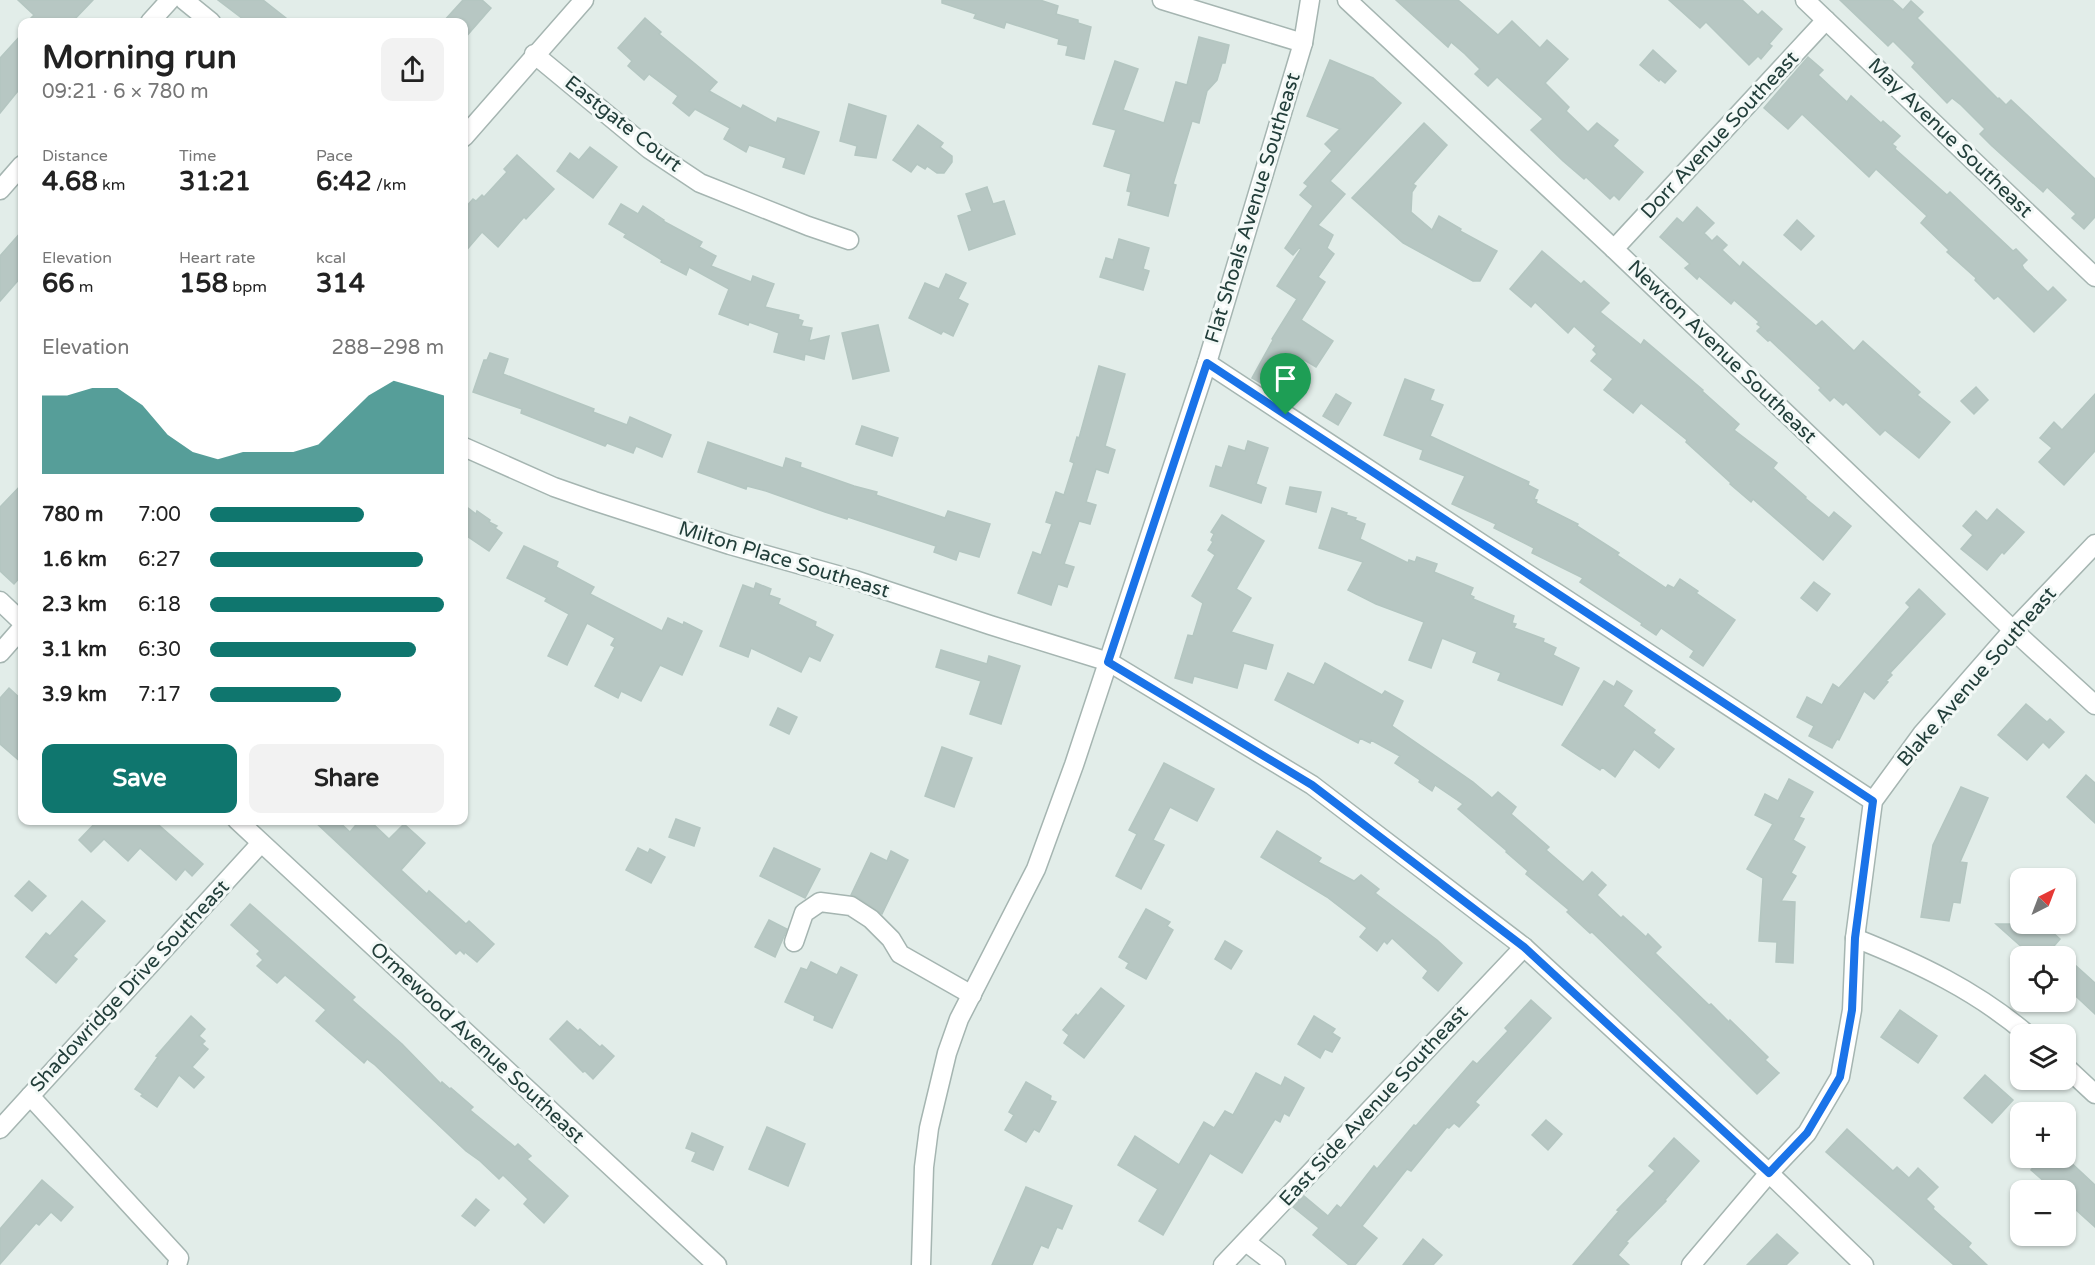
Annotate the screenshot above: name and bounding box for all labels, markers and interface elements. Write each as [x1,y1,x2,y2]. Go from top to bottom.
text: Morning run [42,38,237,77]
button: share [381,38,444,101]
street label: Dorr Avenue Southeast [1636,46,1804,224]
street label: May Avenue Southeast [1863,53,2037,223]
street label: Flat Shoals Avenue Southeast [1200,70,1306,346]
street label: Eastgate Court [560,71,687,177]
text: 09:21 · 6 × 780 m [42,80,209,104]
text: Distance [42,146,108,166]
text: Time [179,146,216,166]
text: Pace [316,146,353,166]
text: 4.68 [42,166,98,197]
text: 31:21 [179,166,251,197]
text: 6:42 [316,166,372,197]
text: km [98,175,125,195]
text: /km [372,175,406,195]
text: Elevation [42,248,112,268]
text: Heart rate [179,248,255,268]
text: kcal [316,248,346,268]
street label: Newton Avenue Southeast [1623,255,1822,449]
text: 66 [42,268,75,299]
text: 158 [179,268,228,299]
text: 314 [316,268,365,299]
text: m [75,277,94,297]
text: bpm [228,277,267,297]
text: Elevation [42,336,129,360]
text: 288–298 m [331,336,444,360]
pin [1260,353,1311,415]
icon: arrive [1269,362,1302,395]
text: 780 m [42,503,103,527]
text: 7:00 [138,503,181,527]
street label: Milton Place Southeast [676,517,893,604]
text: 1.6 km [42,548,107,572]
text: 6:27 [138,548,181,572]
street label: Blake Avenue Southeast [1892,582,2062,772]
text: 2.3 km [42,593,107,617]
text: 6:18 [138,593,181,617]
text: 3.1 km [42,638,107,662]
text: 6:30 [138,638,181,662]
text: 3.9 km [42,683,107,707]
text: 7:17 [138,683,181,707]
button: Save [42,744,237,813]
button: Share [249,744,444,813]
north arrow [2010,868,2076,934]
map controls [2010,868,2076,1246]
street label: Shadowridge Drive Southeast [25,875,235,1097]
street label: Ormewood Avenue Southeast [365,937,589,1149]
button: locate [2010,946,2076,1012]
street label: East Side Avenue Southeast [1275,1000,1474,1211]
button: layers [2010,1024,2076,1090]
button: + [2010,1102,2076,1168]
button: − [2010,1180,2076,1246]

